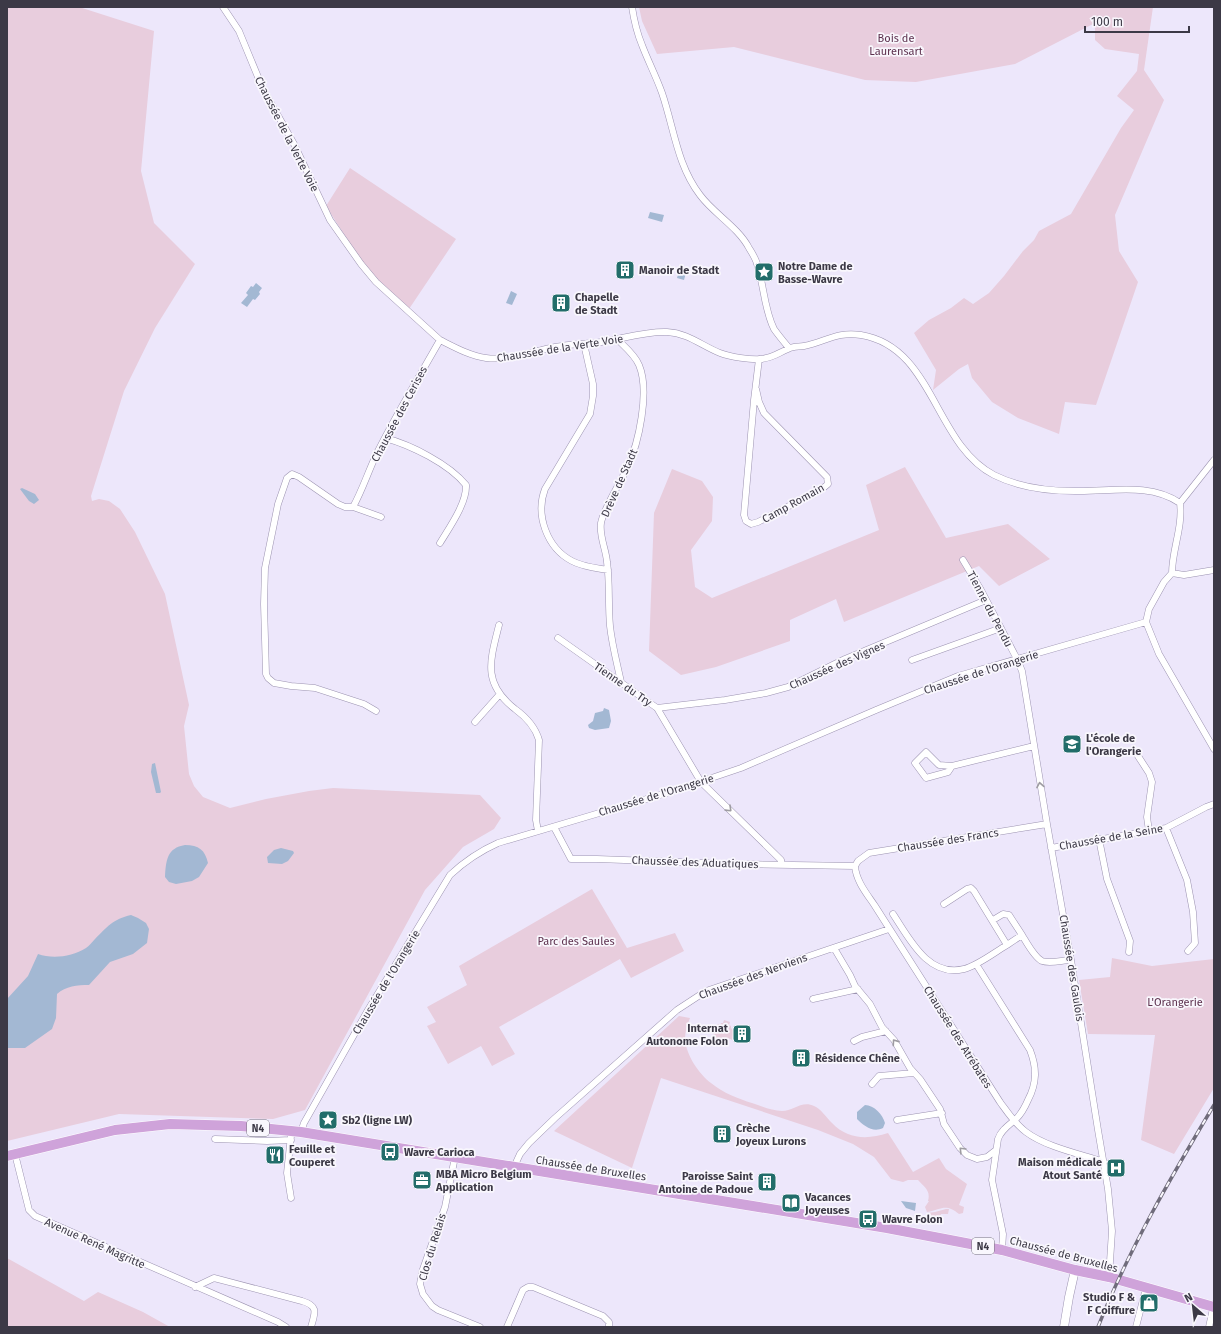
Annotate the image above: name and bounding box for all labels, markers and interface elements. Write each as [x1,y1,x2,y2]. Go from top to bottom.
scale bar [1085,8,1189,34]
text: 100 m [1091,15,1123,29]
park label: Bois de Laurensart [869,32,923,58]
street label: Chaussée de la Verte Voie [252,74,321,194]
building icon: Manoir de Stadt [614,259,636,281]
place label: Notre Dame de Basse-Wavre [778,260,852,286]
place icon: Notre Dame de Basse-Wavre [753,261,775,283]
place label: Manoir de Stadt [639,264,720,277]
place label: Chapelle de Stadt [575,291,619,317]
building icon: Chapelle de Stadt [550,292,572,314]
street label: Chaussée de la Verte Voie [496,332,624,365]
street label: Chaussée des Cerises [369,364,430,464]
street label: Drève de Stadt [599,447,640,519]
street label: Camp Romain [760,481,826,526]
street label: Tienne du Pendu [964,569,1015,649]
street label: Chaussée des Vignes [787,639,887,692]
street label: Chaussée de l'Orangerie [922,648,1040,697]
street label: Tienne du Try [591,660,655,709]
place label: L'école de l'Orangerie [1086,732,1141,758]
school or university icon: L'école de l'Orangerie [1061,733,1083,755]
street label: Chaussée de l'Orangerie [597,772,715,819]
one-way arrow [1036,782,1045,788]
one-way arrow [724,805,732,812]
street label: Chaussée de la Seine [1058,822,1164,853]
street label: Chaussée des Francs [897,826,1000,855]
street label: Chaussée des Aduatiques [631,854,759,871]
street label: Chaussée des Gaulois [1057,914,1086,1022]
street label: Chaussée de l'Orangerie [350,928,423,1037]
park label: Parc des Saules [537,935,615,948]
street label: Chaussée des Nerviens [697,951,809,1002]
street label: Chaussée des Atrébates [921,984,994,1091]
park label: L'Orangerie [1147,996,1203,1009]
place label: Internat Autonome Folon [646,1022,729,1048]
building icon: Internat Autonome Folon [731,1023,753,1045]
one-way arrow [893,1039,900,1046]
building icon: Résidence Chêne [790,1047,812,1069]
place label: Résidence Chêne [815,1052,900,1065]
place icon: Sb2 (ligne LW) [317,1109,339,1131]
place label: Sb2 (ligne LW) [342,1114,412,1127]
road number: N4 [247,1120,269,1136]
place label: Crèche Joyeux Lurons [735,1122,807,1148]
building icon: Crèche Joyeux Lurons [711,1123,733,1145]
bus stop icon: Wavre Carioca [379,1141,401,1163]
place label: Feuille et Couperet [289,1143,336,1169]
restaurant icon: Feuille et Couperet [264,1144,286,1166]
place label: Wavre Carioca [404,1146,475,1159]
one-way arrow [960,1147,967,1155]
street label: Chaussée de Bruxelles [535,1153,647,1184]
place label: Maison médicale Atout Santé [1018,1156,1102,1182]
hospital icon: Maison médicale Atout Santé [1105,1157,1127,1179]
place label: MBA Micro Belgium Application [435,1168,531,1194]
office icon: MBA Micro Belgium Application [411,1169,433,1191]
place label: Paroisse Saint Antoine de Padoue [658,1170,754,1196]
building icon: Paroisse Saint Antoine de Padoue [756,1171,778,1193]
place label: Vacances Joyeuses [804,1191,852,1217]
library icon: Vacances Joyeuses [780,1192,802,1214]
bus stop icon: Wavre Folon [857,1208,879,1230]
street label: Clos du Relais [416,1212,449,1282]
place label: Wavre Folon [882,1213,943,1226]
street label: Avenue René Magritte [43,1215,147,1271]
street label: Chaussée de Bruxelles [1008,1234,1119,1275]
road number: N4 [972,1238,994,1254]
north arrow [1173,1286,1213,1326]
text: N [1182,1290,1195,1305]
place label: Studio F & F Coiffure [1083,1291,1136,1317]
shop icon: Studio F & F Coiffure [1138,1292,1160,1314]

